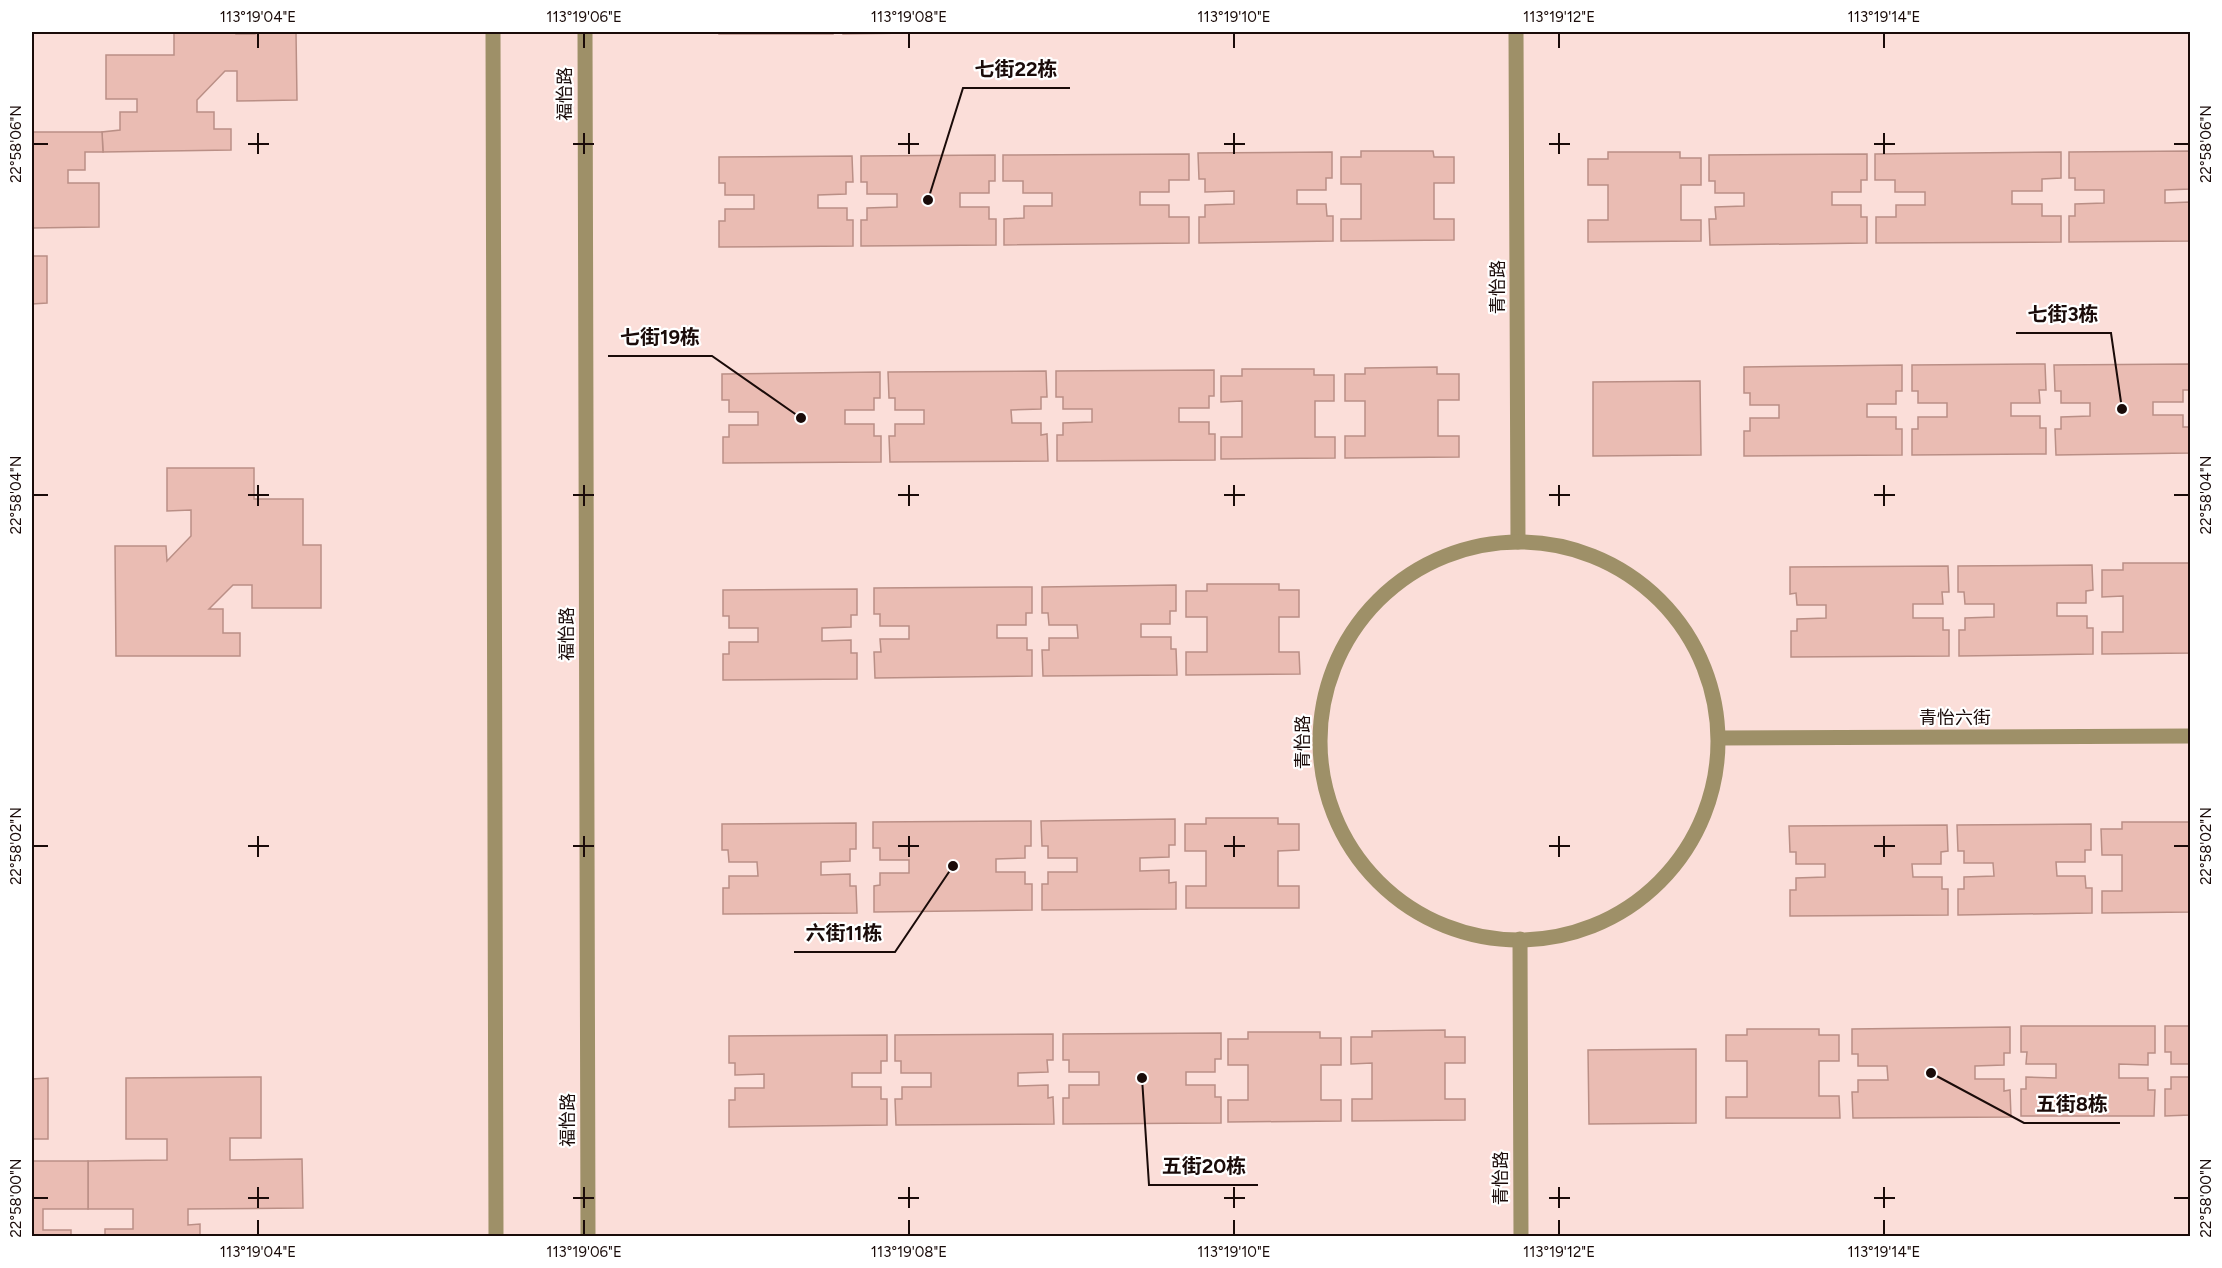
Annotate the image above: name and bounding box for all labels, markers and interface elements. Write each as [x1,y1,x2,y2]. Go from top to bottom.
text: 113°19'04"E [220,8,296,26]
text: 113°19'06"E [546,8,622,26]
text: 113°19'08"E [871,8,947,26]
text: 113°19'10"E [1197,8,1271,26]
text: 113°19'12"E [1523,8,1595,26]
text: 113°19'14"E [1848,8,1920,26]
callout: 七街22栋 [963,50,1070,88]
text: 七街22栋 [974,57,1058,81]
street label: 福怡路 [554,67,576,121]
text: 22°58'06"N [7,105,25,183]
text: 22°58'06"N [2197,105,2215,183]
street label: 青怡路 [1487,260,1509,314]
callout: 七街3栋 [2016,295,2111,333]
text: 七街3栋 [2027,302,2099,326]
callout: 七街19栋 [608,318,712,356]
text: 七街19栋 [620,325,700,349]
text: 22°58'04"N [7,456,25,534]
text: 22°58'04"N [2197,456,2215,534]
street label: 福怡路 [556,607,578,661]
street label: 青怡六街 [1919,707,1991,729]
street label: 青怡路 [1292,715,1314,769]
text: 22°58'02"N [7,807,25,885]
text: 22°58'02"N [2197,807,2215,885]
callout: 六街11栋 [794,914,895,952]
text: 六街11栋 [806,921,882,945]
callout: 五街8栋 [2024,1085,2120,1123]
text: 五街8栋 [2036,1092,2108,1116]
street label: 福怡路 [557,1093,579,1147]
callout: 五街20栋 [1149,1147,1258,1185]
street label: 青怡路 [1490,1151,1512,1205]
text: 五街20栋 [1162,1154,1246,1178]
text: 22°58'00"N [7,1159,25,1237]
text: 22°58'00"N [2197,1159,2215,1237]
text: 113°19'04"E [220,1243,296,1261]
text: 113°19'06"E [546,1243,622,1261]
text: 113°19'08"E [871,1243,947,1261]
text: 113°19'10"E [1197,1243,1271,1261]
text: 113°19'12"E [1523,1243,1595,1261]
text: 113°19'14"E [1848,1243,1920,1261]

